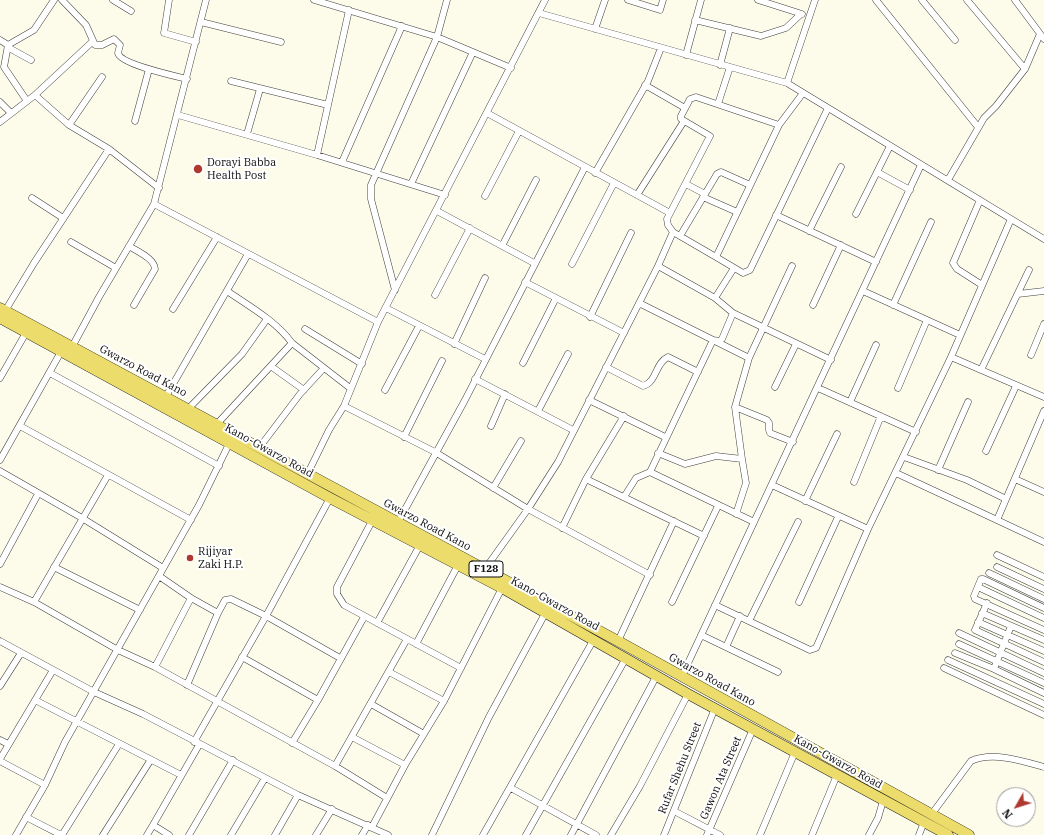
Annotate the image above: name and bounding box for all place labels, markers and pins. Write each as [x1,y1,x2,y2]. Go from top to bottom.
place label: Dorayi Babba Health Post [207,156,276,182]
marker: Dorayi Babba Health Post [192,163,204,175]
place label: Rijiyar Zaki H.P. [198,545,243,571]
marker: Rijiyar Zaki H.P. [185,553,195,563]

